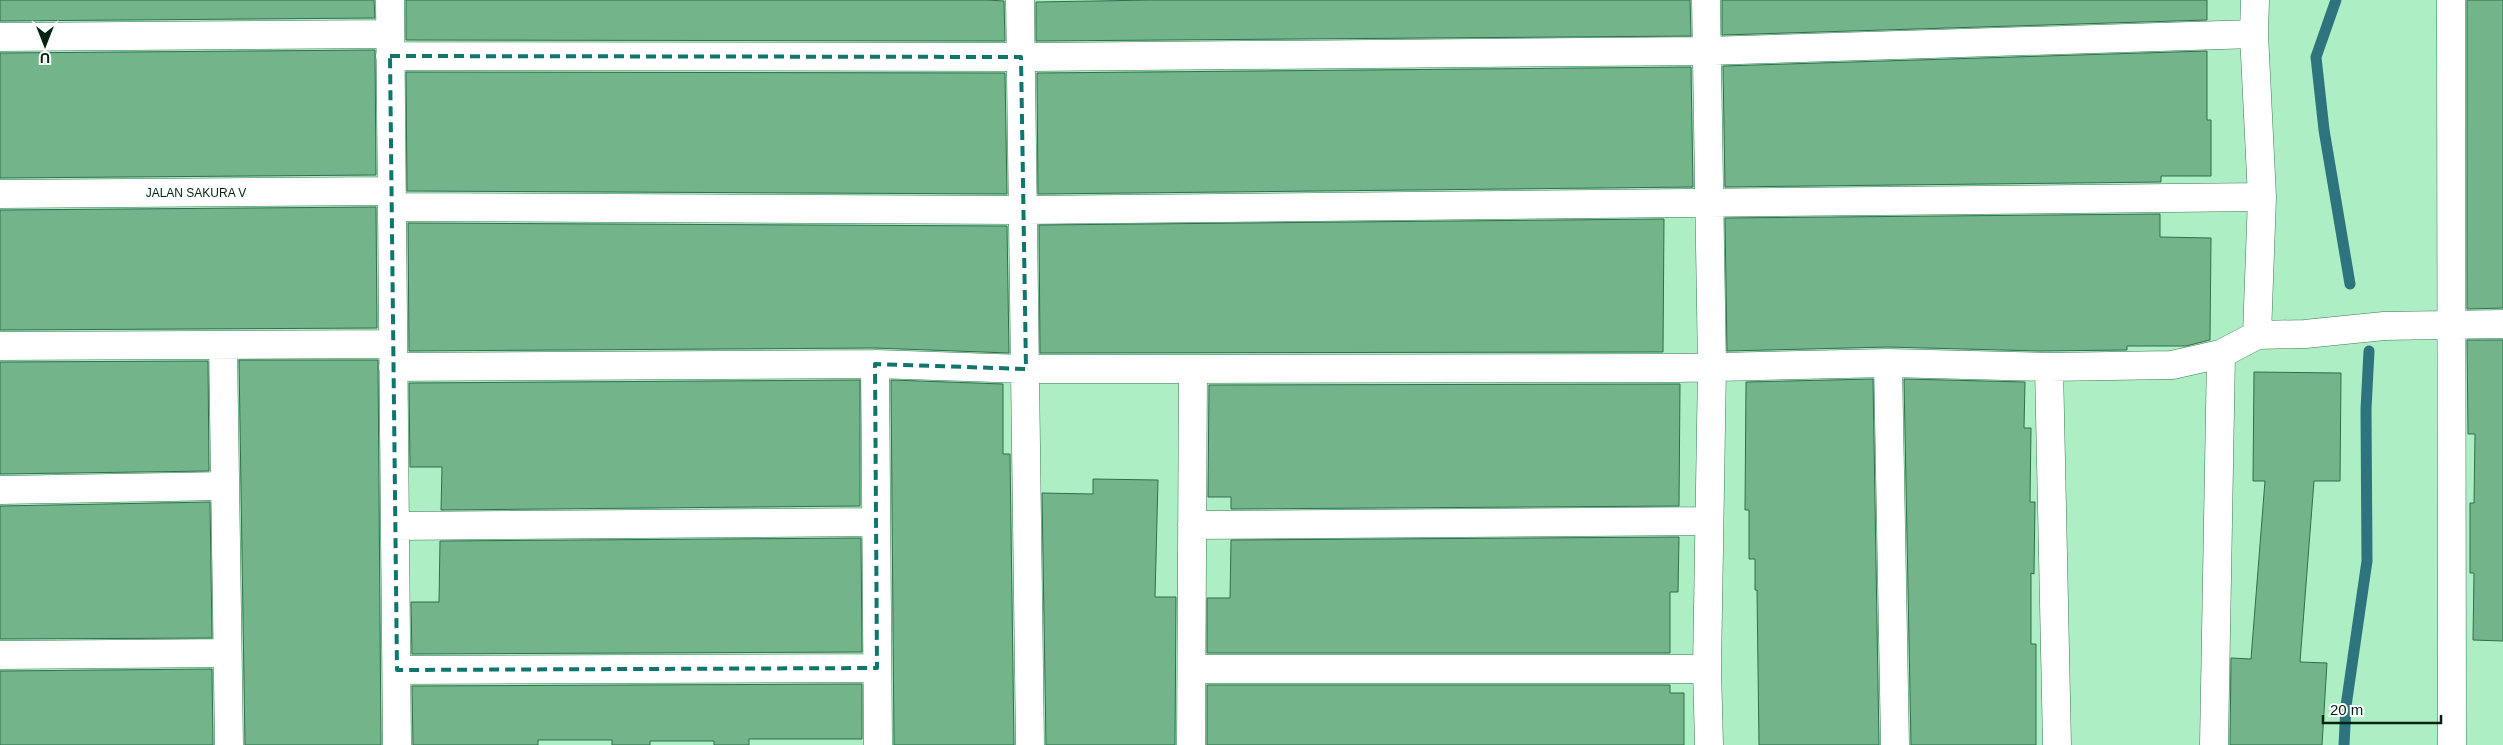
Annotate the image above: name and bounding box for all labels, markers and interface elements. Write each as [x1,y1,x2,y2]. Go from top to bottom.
north arrow [20,20,70,70]
text: U [40,50,50,66]
street label: JALAN SAKURA V [146,186,246,200]
scale bar [2323,692,2440,724]
text: 20 m [2330,701,2363,718]

